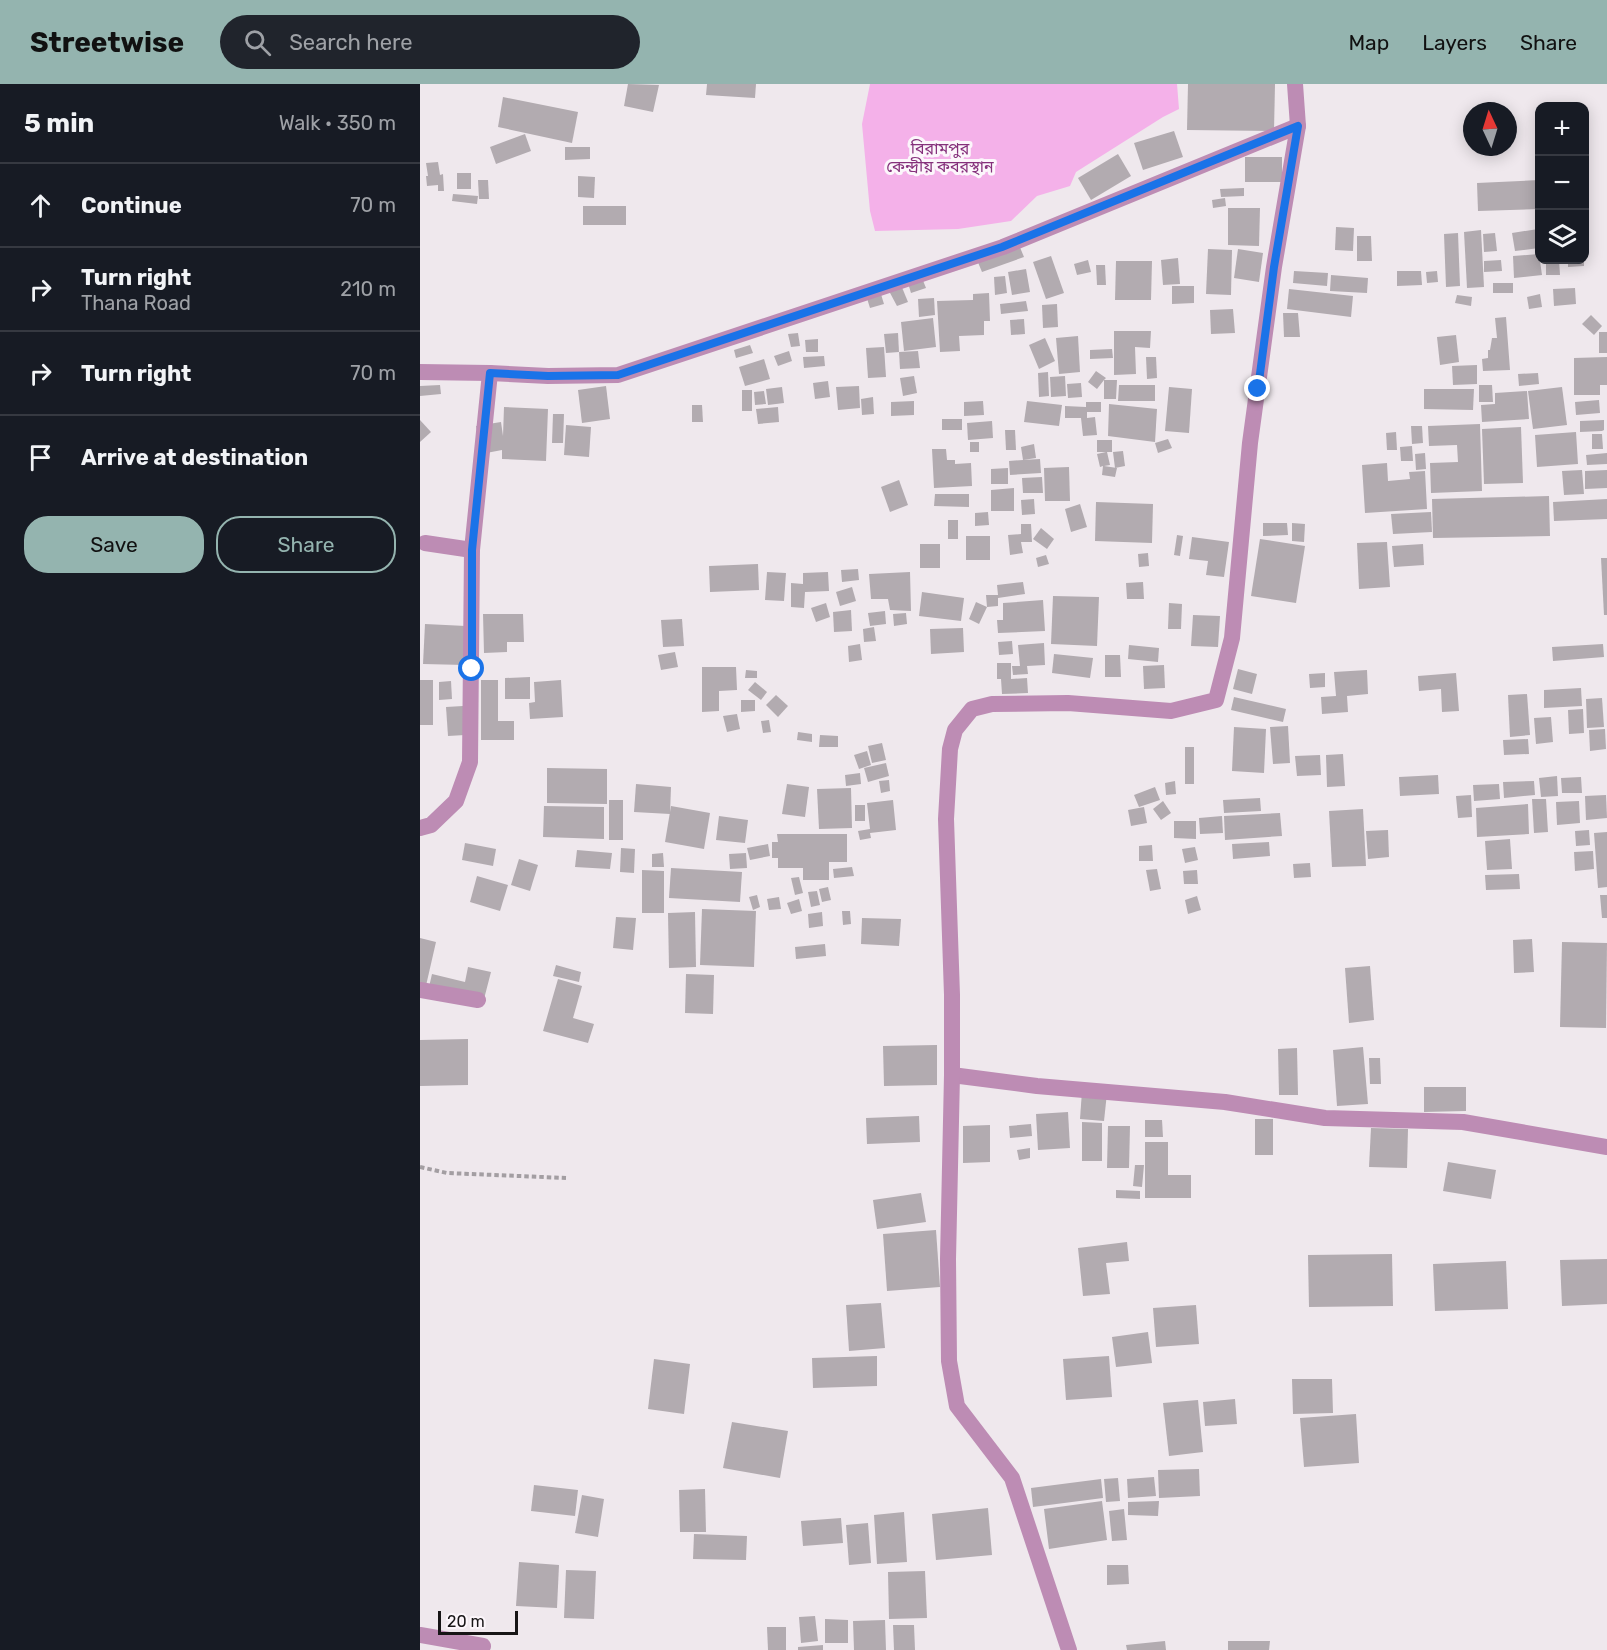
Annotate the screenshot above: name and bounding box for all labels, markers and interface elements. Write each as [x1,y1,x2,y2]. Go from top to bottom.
search box [220,15,640,69]
text: Streetwise [30,26,184,59]
icon: search [241,26,274,59]
text: Search here [289,29,413,56]
text: Map [1348,30,1389,55]
text: Layers [1422,30,1487,55]
text: Share [1520,30,1577,55]
north arrow [1463,102,1517,156]
map controls [1535,102,1589,264]
button: + [1535,102,1589,156]
text: 5 min [24,108,94,139]
text: Walk · 350 m [279,111,396,135]
park label: বিরামপুর কেন্দ্রীয় কবরস্থান [886,139,994,176]
button: − [1535,156,1589,210]
icon: ahead [24,189,57,222]
text: Continue [81,192,182,219]
text: 70 m [350,193,396,217]
button: layers [1535,210,1589,264]
text: Turn right [81,264,191,291]
icon: right [24,273,57,306]
text: 210 m [340,277,396,301]
text: Thana Road [81,291,191,315]
icon: right [24,357,57,390]
text: Turn right [81,360,191,387]
text: 70 m [350,361,396,385]
route end [1244,375,1270,401]
icon: arrive [24,441,57,474]
text: Arrive at destination [81,444,308,471]
button: Save [24,516,204,573]
button: Share [216,516,396,573]
route start [458,655,484,681]
scale bar [438,1608,518,1636]
text: 20 m [447,1612,485,1631]

